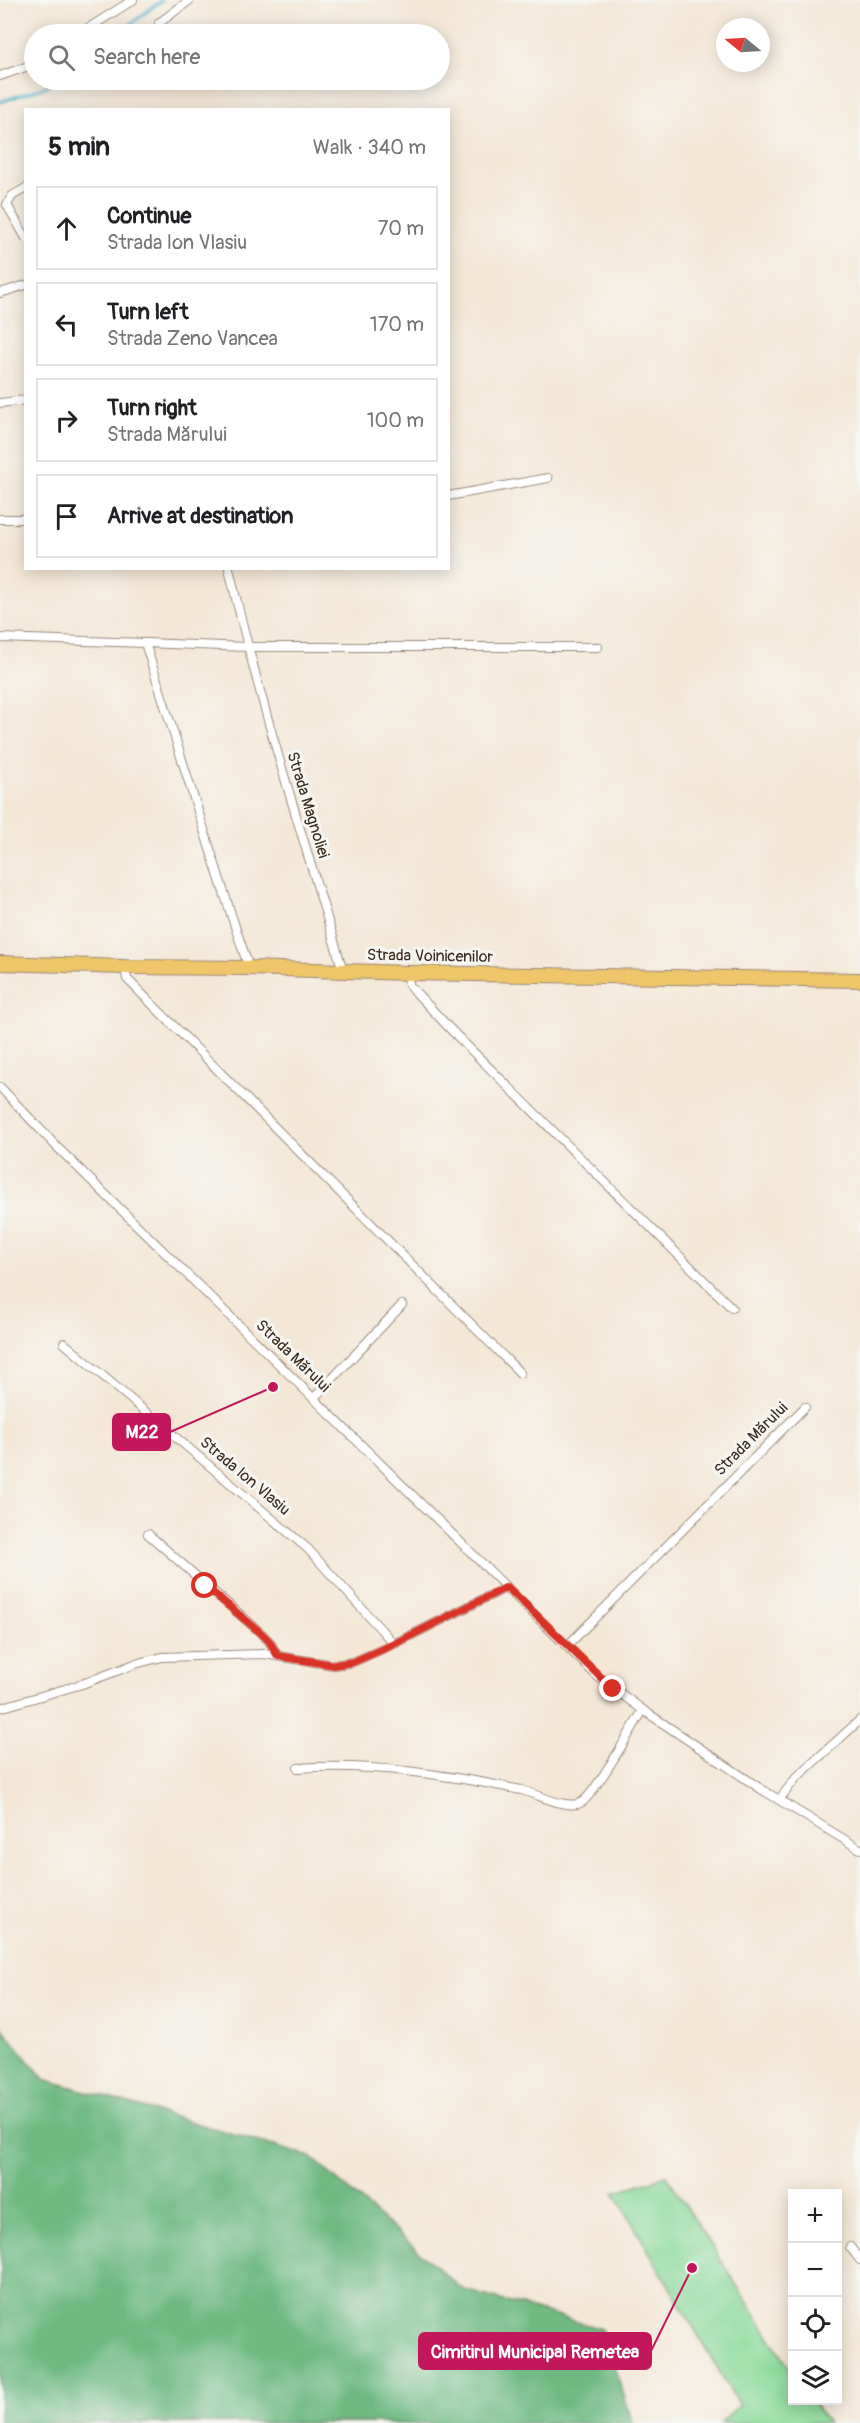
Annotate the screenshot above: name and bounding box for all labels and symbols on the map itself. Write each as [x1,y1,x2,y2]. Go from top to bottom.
north arrow [716,18,770,72]
street label: Strada Magnoliei [282,749,334,861]
street label: Strada Voinicenilor [367,945,494,967]
street label: Strada Mărului [252,1315,335,1397]
street label: Strada Mărului [710,1398,792,1480]
callout: M22 [113,1414,170,1450]
text: M22 [125,1421,159,1444]
street label: Strada Ion Vlasiu [196,1432,294,1520]
route start [191,1572,217,1598]
route end [599,1675,625,1701]
callout: Cimitirul Municipal Remetea [419,2333,651,2369]
text: Cimitirul Municipal Remetea [431,2341,640,2364]

